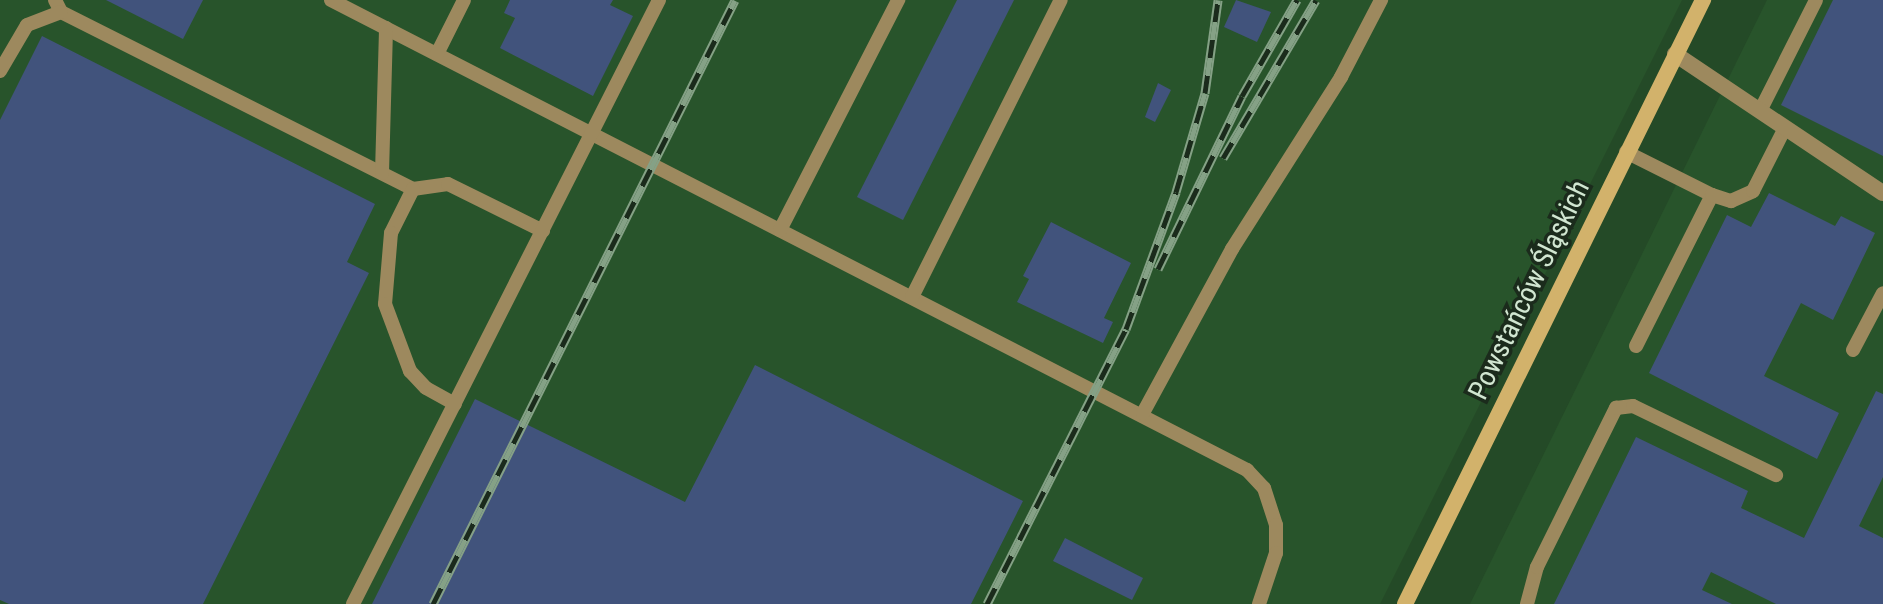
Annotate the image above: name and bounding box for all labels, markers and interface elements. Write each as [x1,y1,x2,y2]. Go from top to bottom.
street label: Powstańców Śląskich [1461,175,1597,405]

